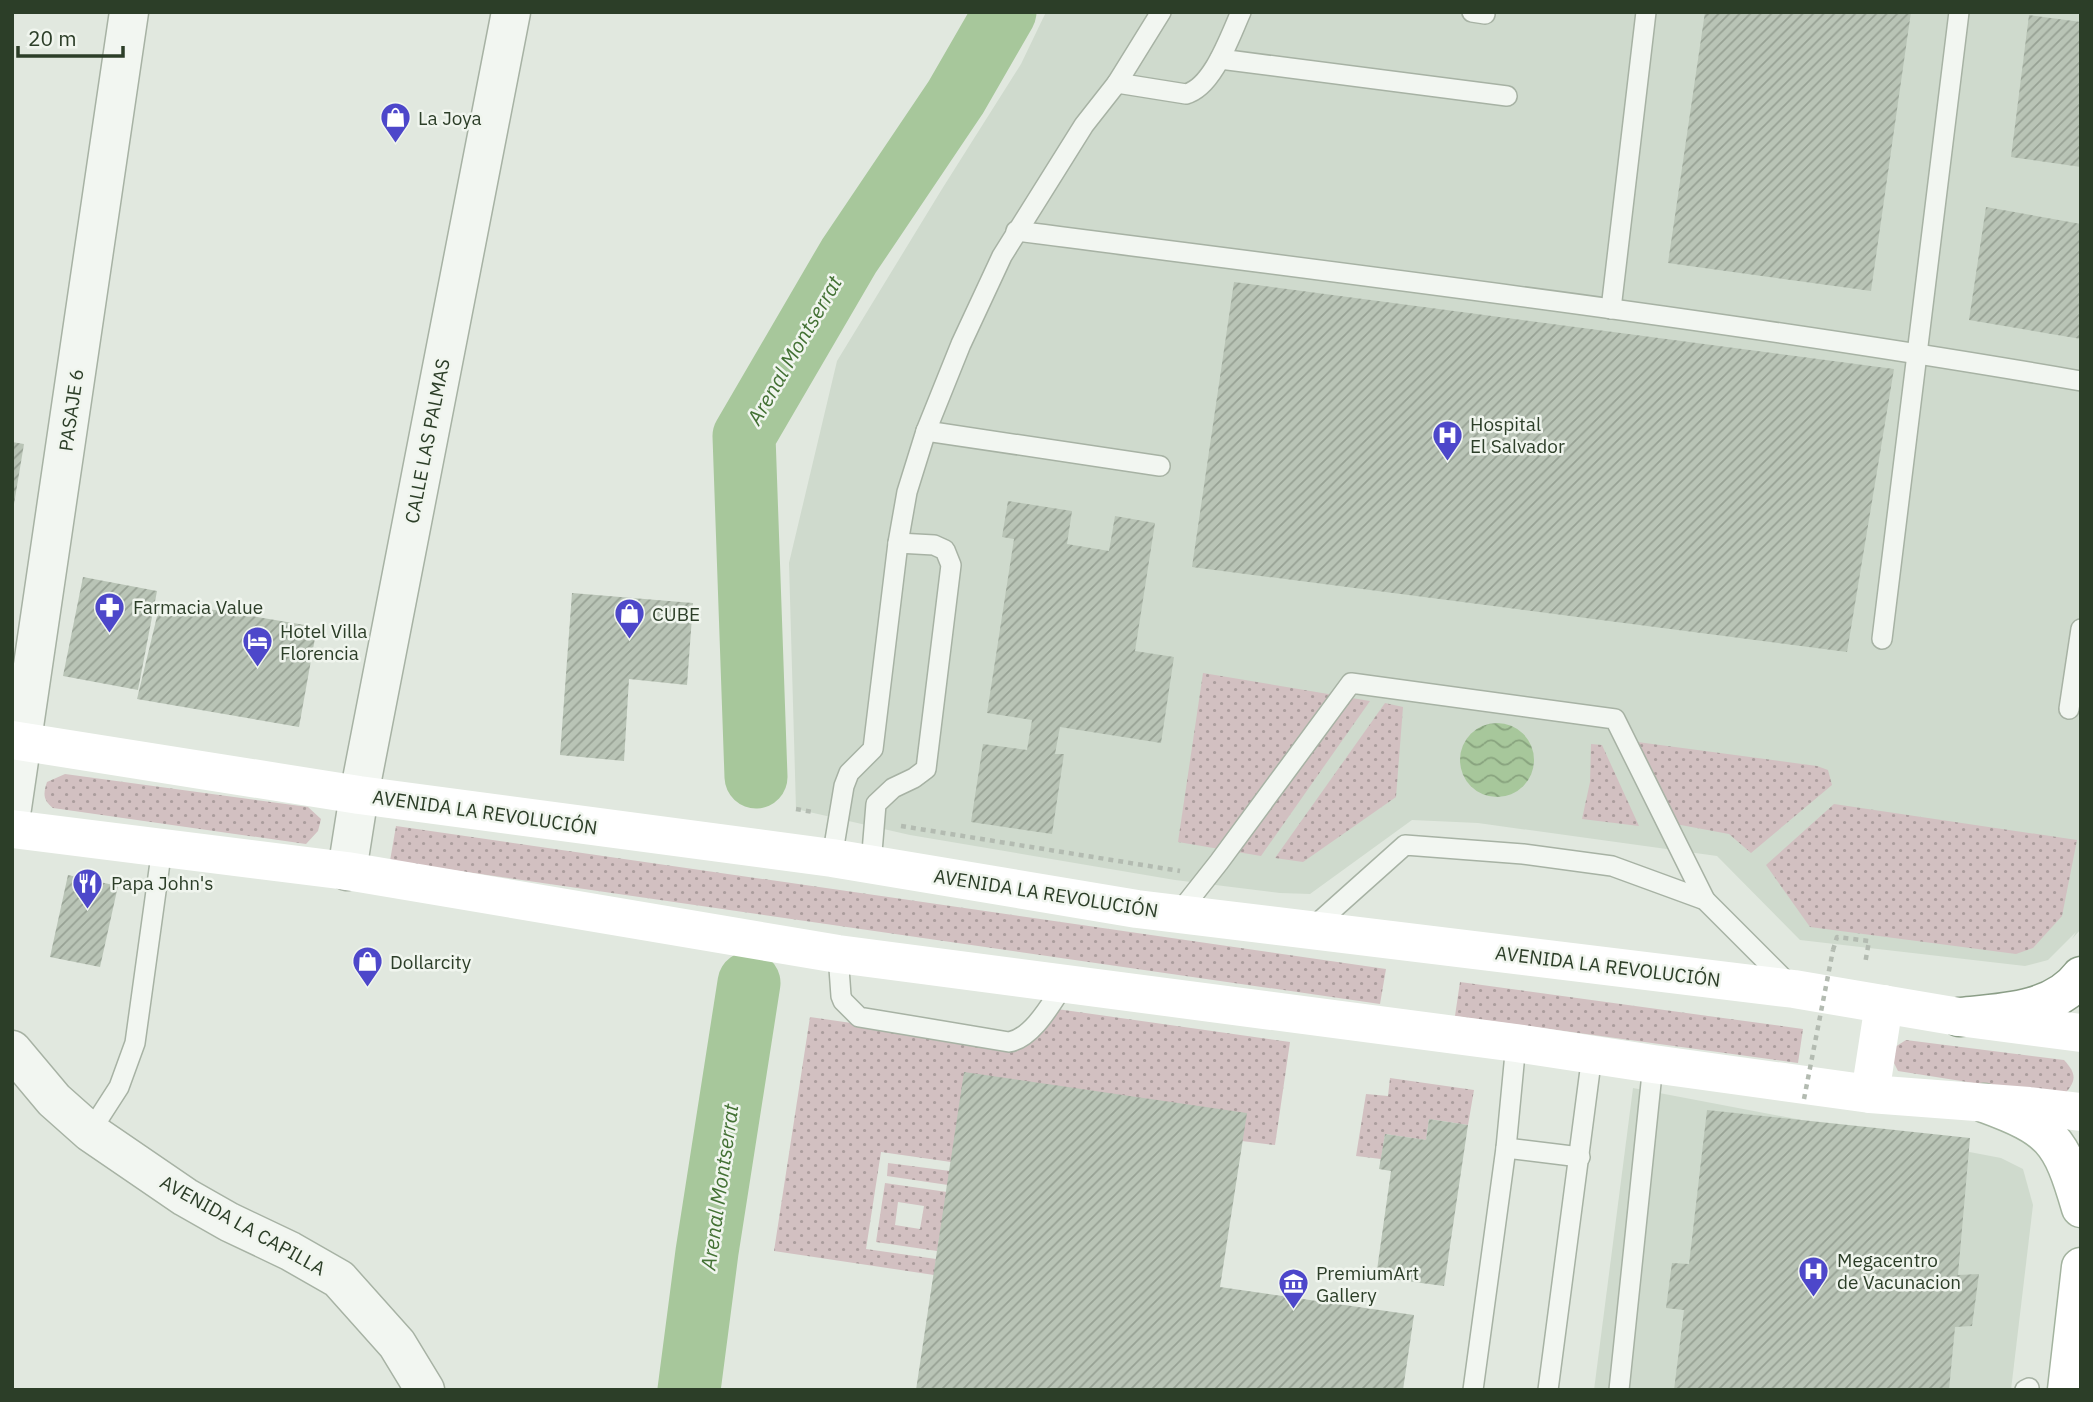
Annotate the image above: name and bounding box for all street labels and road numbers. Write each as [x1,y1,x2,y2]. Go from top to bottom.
street label: CALLE LAS PALMAS [399,357,455,525]
street label: PASAJE 6 [53,367,89,453]
street label: AVENIDA LA REVOLUCIÓN [371,784,599,840]
street label: AVENIDA LA REVOLUCIÓN [932,863,1160,923]
street label: AVENIDA LA REVOLUCIÓN [1494,940,1722,992]
street label: AVENIDA LA CAPILLA [156,1170,330,1280]

